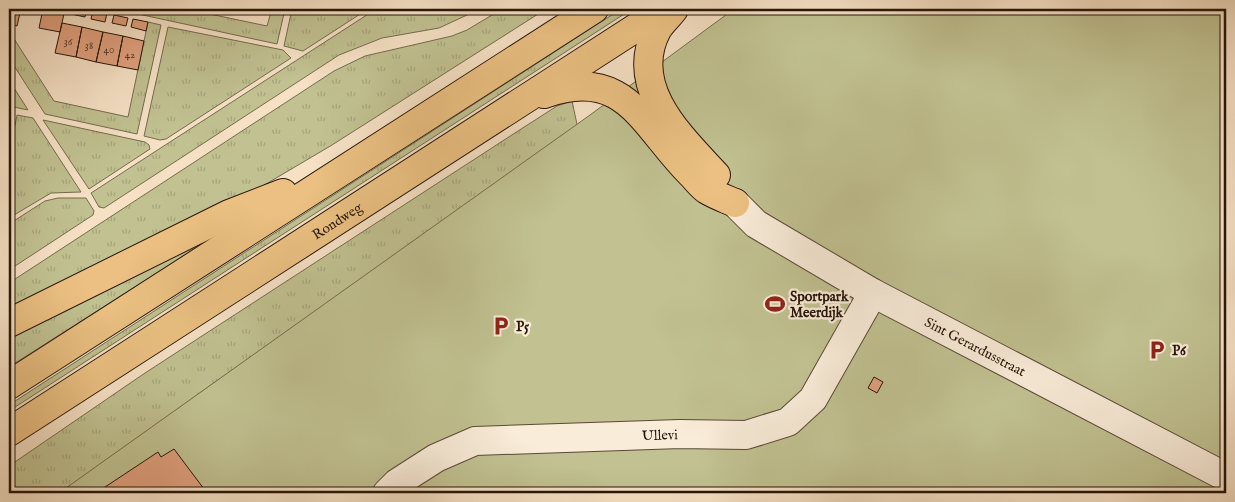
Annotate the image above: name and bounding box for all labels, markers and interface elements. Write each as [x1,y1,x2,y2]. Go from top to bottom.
house number: 36 [64,35,73,49]
house number: 38 [85,39,93,53]
house number: 40 [104,43,114,57]
house number: 42 [125,48,135,62]
street label: Rondweg [309,199,366,244]
place label: Sportpark Meerdijk [790,288,849,322]
sports icon: Sportpark Meerdijk [764,293,786,315]
street label: Sint Gerardusstraat [921,313,1029,381]
parking icon: P5 [490,315,512,337]
place label: P5 [516,318,529,336]
parking icon: P6 [1146,339,1168,361]
place label: P6 [1172,342,1187,360]
street label: Ullevi [642,426,678,445]

